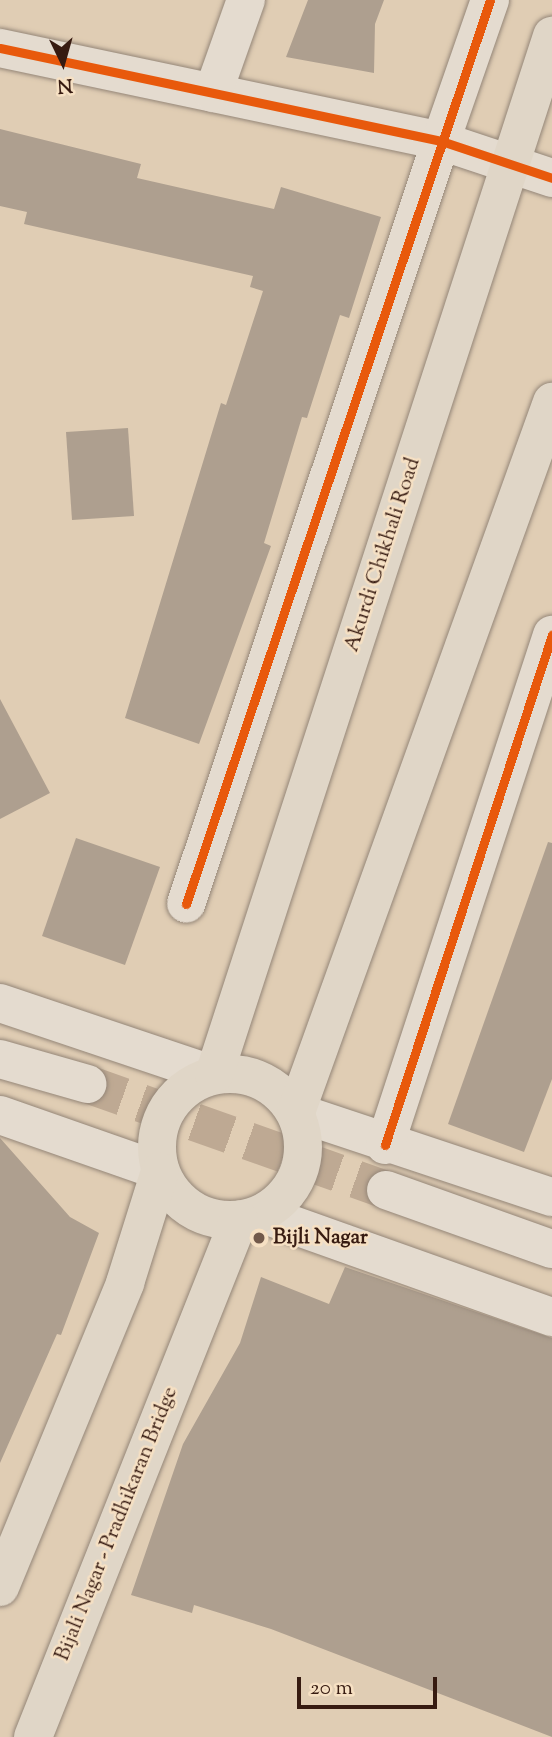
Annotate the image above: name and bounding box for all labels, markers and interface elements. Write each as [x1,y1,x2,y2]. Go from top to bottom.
north arrow [28,28,98,98]
text: N [56,70,74,99]
street label: Akurdi Chikhali Road [340,455,426,655]
place label: Bijli Nagar [273,1225,368,1251]
marker: Bijli Nagar [251,1230,267,1246]
street label: Bijali Nagar - Pradhikaran Bridge [50,1383,184,1665]
scale bar [300,1664,440,1708]
text: 20 m [310,1674,353,1704]

